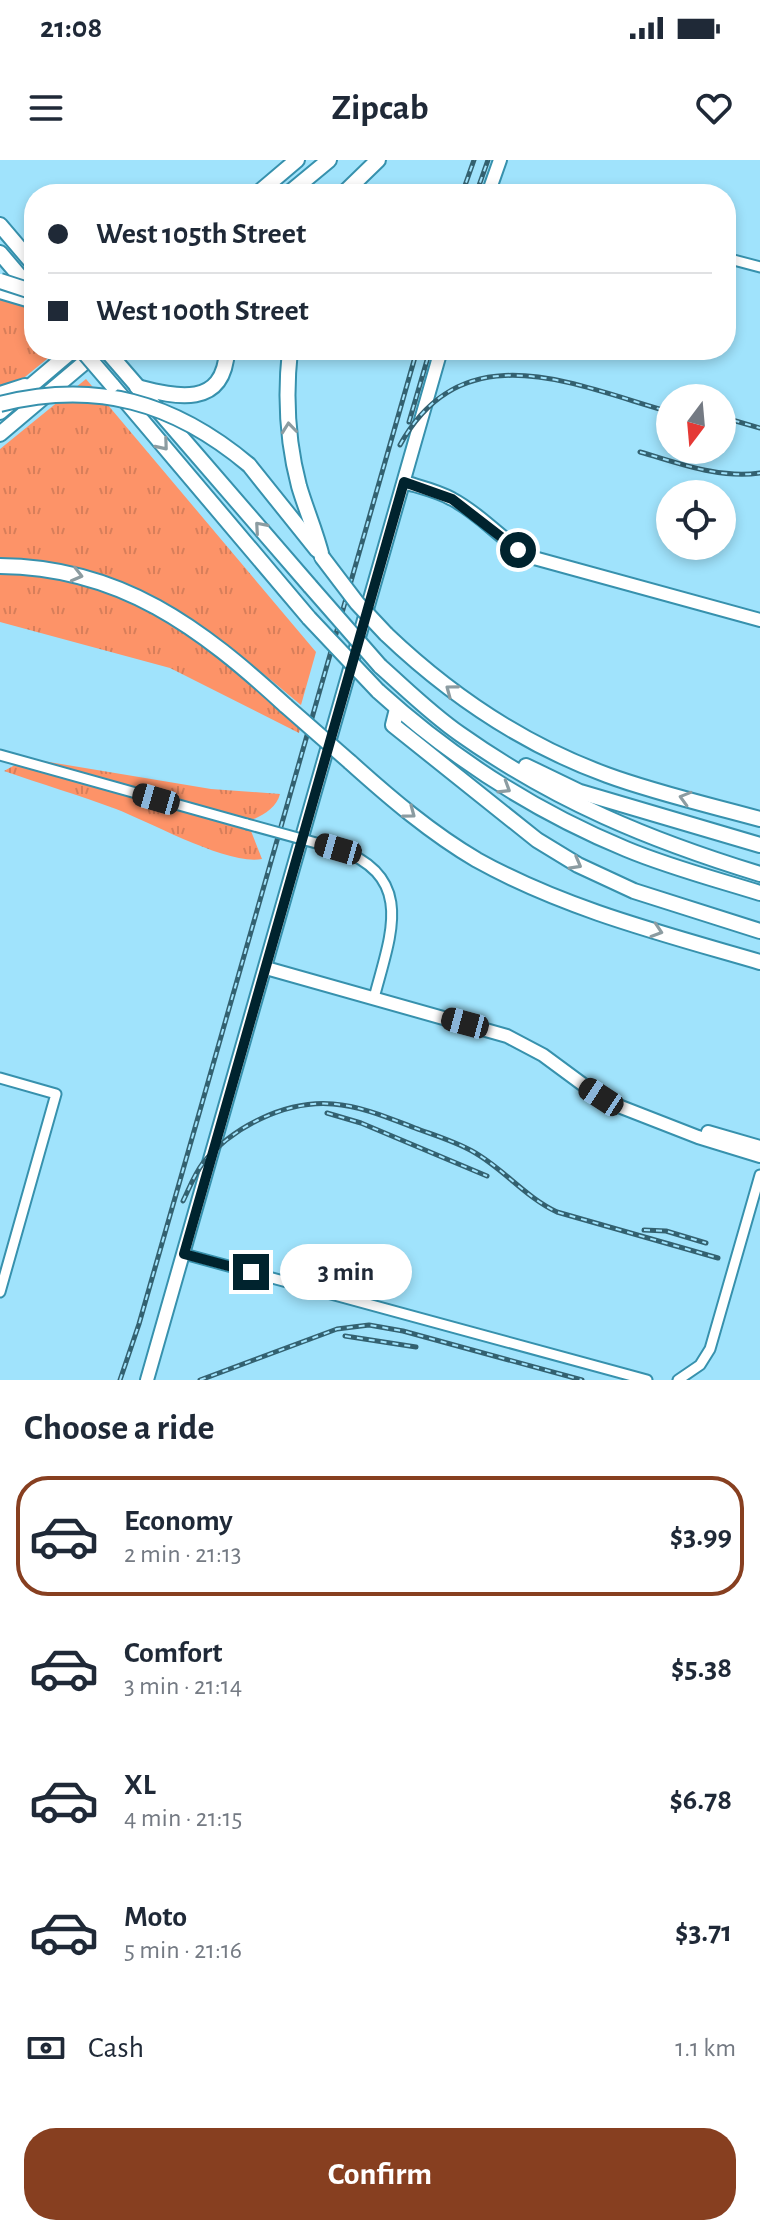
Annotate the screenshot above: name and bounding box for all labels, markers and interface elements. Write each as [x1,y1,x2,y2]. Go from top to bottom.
text: 21:08 [40,13,102,43]
icon: menu [24,86,68,130]
icon: heart [692,86,736,130]
text: Zipcab [331,90,429,126]
text: West 105th Street [96,219,306,249]
text: West 100th Street [96,296,309,326]
north arrow [656,384,736,464]
map controls [656,384,736,560]
one-way arrow [280,421,297,434]
one-way arrow [153,436,168,450]
button: locate [656,480,736,560]
one-way arrow [255,522,269,536]
route start [500,532,536,568]
one-way arrow [70,566,84,583]
one-way arrow [445,686,459,700]
one-way arrow [496,778,511,794]
car [130,781,182,817]
one-way arrow [678,791,692,807]
one-way arrow [401,804,415,818]
car [312,831,364,867]
one-way arrow [568,854,582,870]
one-way arrow [650,922,664,938]
car [439,1005,491,1041]
car [574,1074,628,1120]
callout: 3 min [279,1244,411,1300]
route end [233,1254,269,1290]
text: 3 min [318,1259,374,1285]
text: Choose a ride [24,1410,214,1446]
icon: car [28,1500,100,1572]
text: Economy [124,1506,233,1536]
text: $3.99 [670,1521,732,1551]
text: 2 min · 21:13 [124,1541,242,1567]
icon: car [28,1632,100,1704]
text: Comfort [124,1638,223,1668]
text: $5.38 [671,1653,732,1683]
text: 3 min · 21:14 [124,1673,242,1699]
icon: car [28,1764,100,1836]
text: XL [124,1770,156,1800]
text: $6.78 [669,1785,732,1815]
text: 4 min · 21:15 [124,1805,242,1831]
icon: car [28,1896,100,1968]
text: Moto [124,1902,187,1932]
text: $3.71 [675,1917,732,1947]
text: 5 min · 21:16 [124,1937,242,1963]
icon: cash [24,2026,68,2070]
text: Cash [88,2033,144,2063]
text: 1.1 km [675,2035,736,2061]
button: Confirm [24,2128,736,2220]

